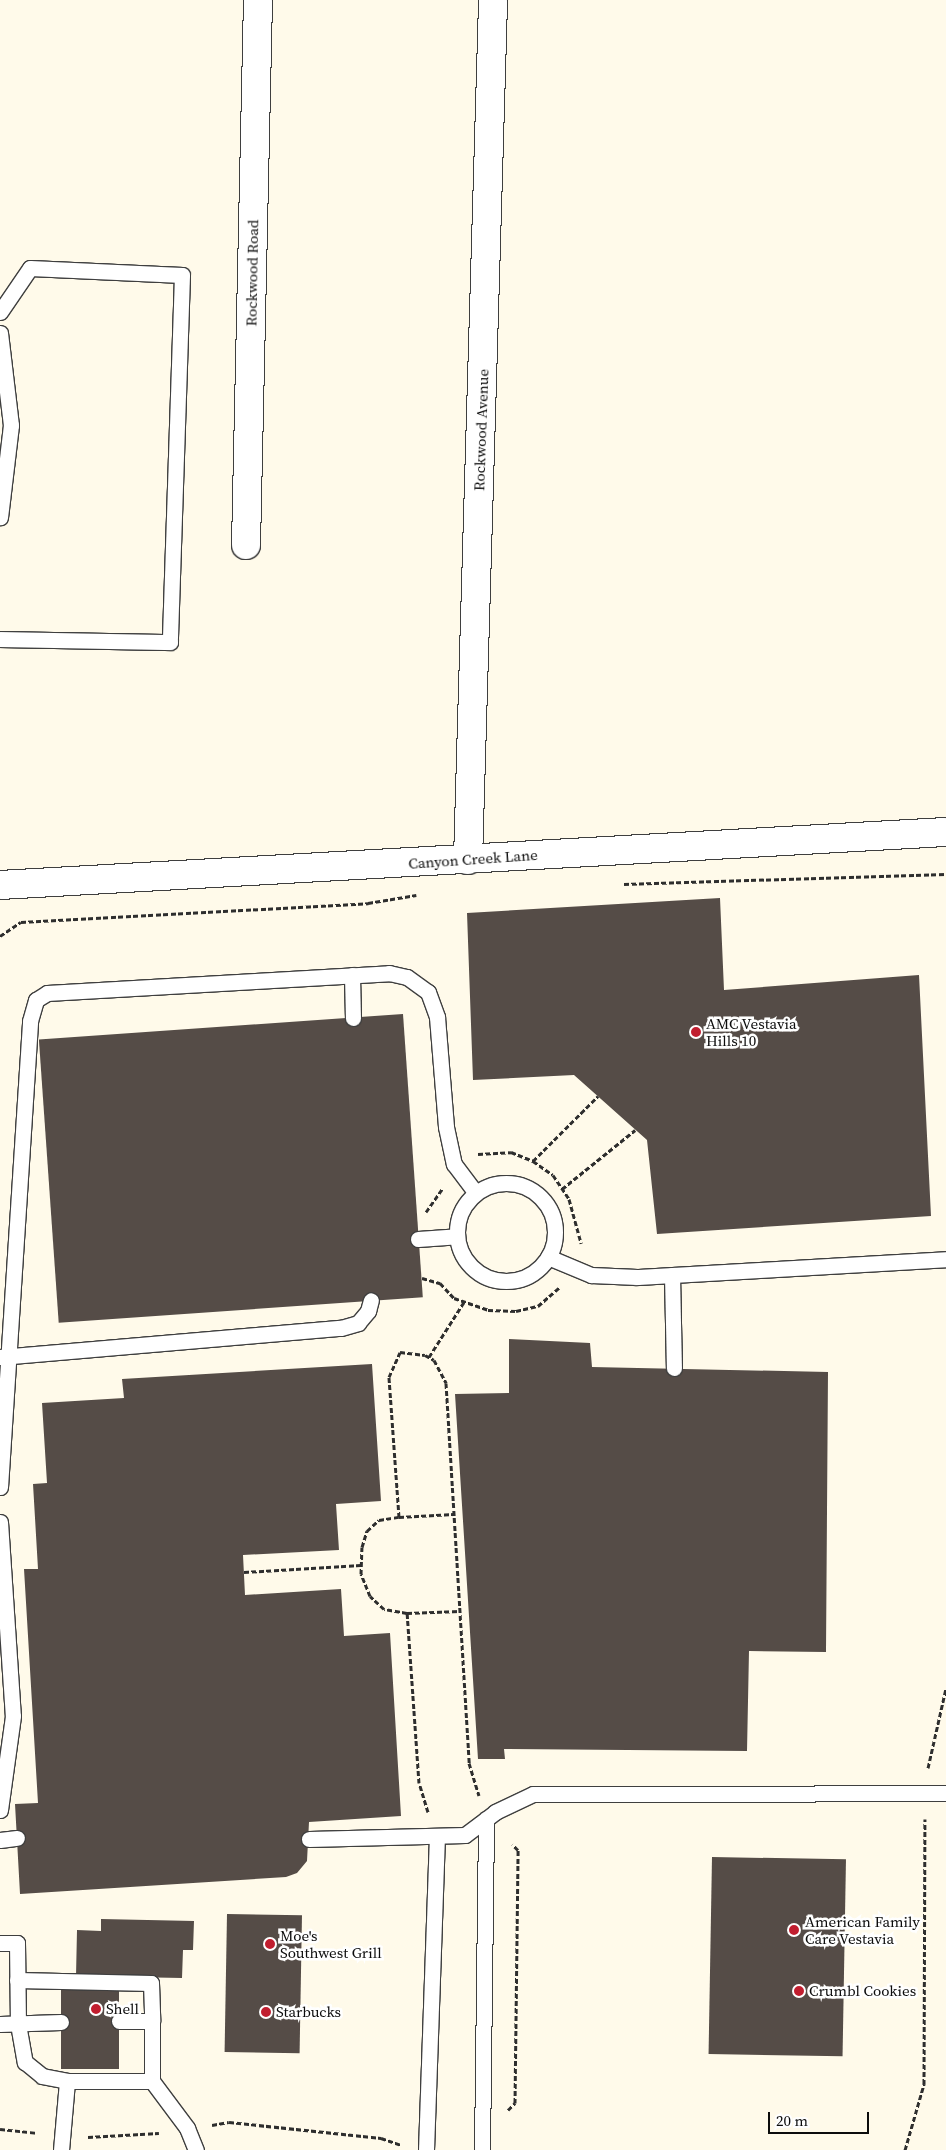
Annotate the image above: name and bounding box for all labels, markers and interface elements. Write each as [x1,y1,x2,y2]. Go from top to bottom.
street label: Rockwood Road [242,219,262,327]
street label: Rockwood Avenue [470,369,492,491]
street label: Canyon Creek Lane [408,846,538,872]
place label: AMC Vestavia Hills 10 [706,1014,797,1049]
marker: AMC Vestavia Hills 10 [690,1026,702,1038]
place label: American Family Care Vestavia [805,1912,920,1947]
marker: American Family Care Vestavia [787,1923,801,1937]
place label: Moe's Southwest Grill [280,1926,382,1961]
marker: Moe's Southwest Grill [264,1938,276,1950]
place label: Crumbl Cookies [809,1982,916,2000]
marker: Crumbl Cookies [793,1985,805,1997]
place label: Shell [106,2000,139,2018]
marker: Shell [90,2003,102,2015]
place label: Starbucks [276,2003,341,2021]
marker: Starbucks [260,2006,272,2018]
scale bar [771,2102,872,2134]
text: 20 m [776,2110,808,2131]

